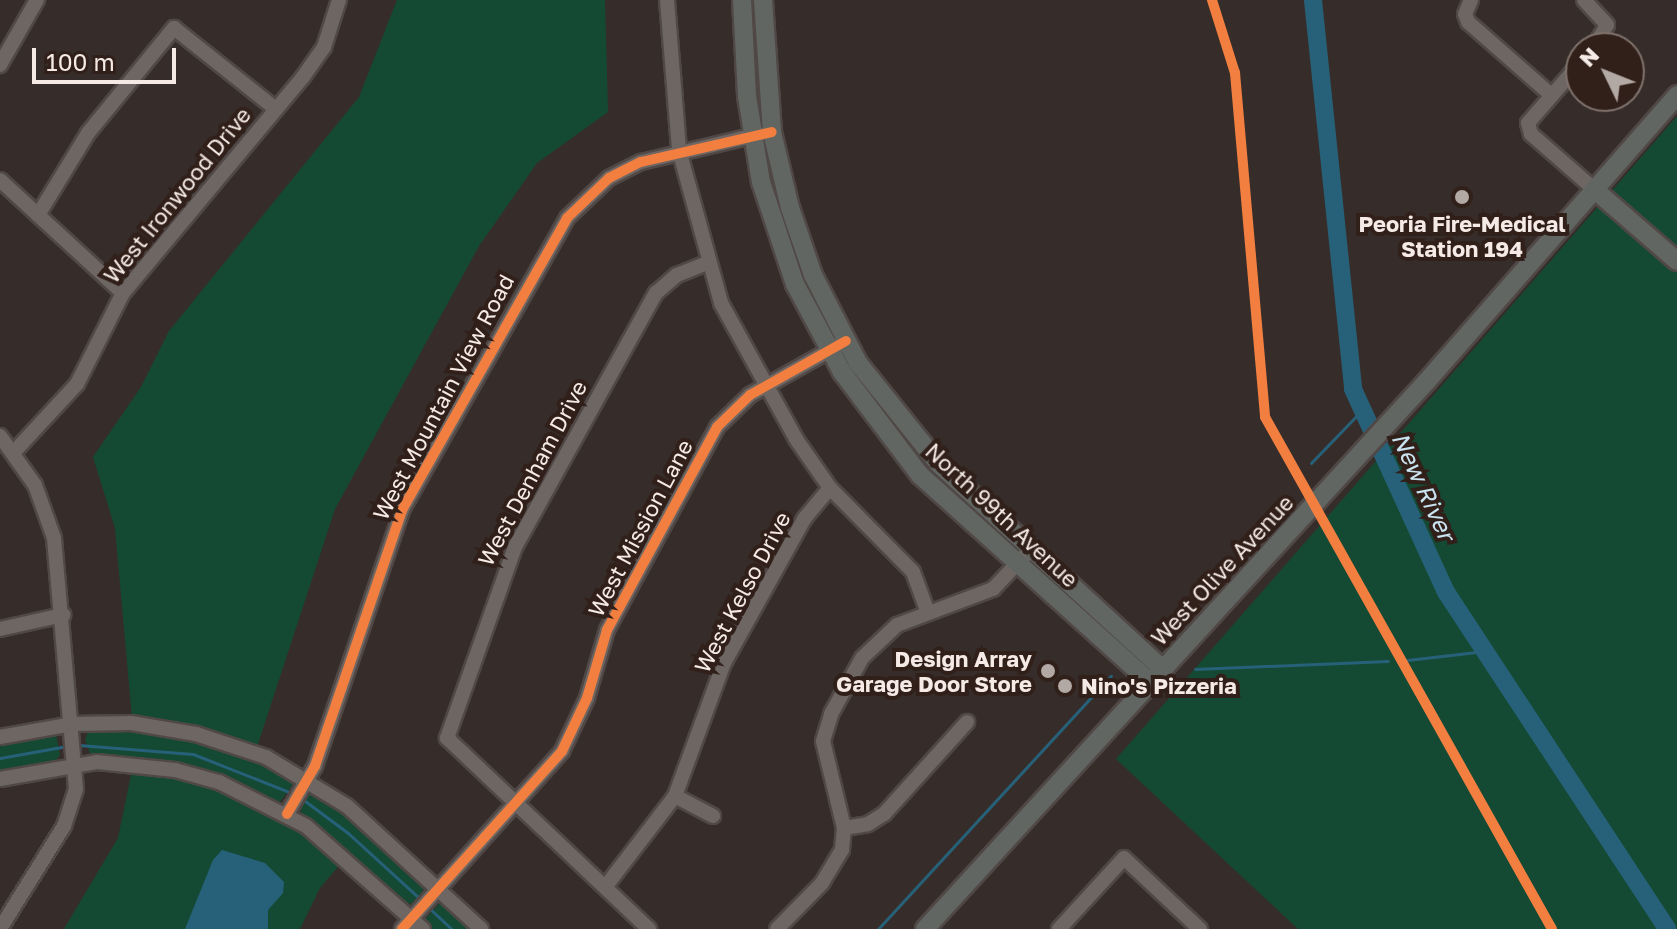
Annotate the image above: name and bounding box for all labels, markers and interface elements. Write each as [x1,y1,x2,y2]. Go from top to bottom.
scale bar [36,32,180,82]
north arrow [1565,32,1645,112]
text: N [1573,41,1604,72]
text: 100 m [46,47,115,76]
street label: West Ironwood Drive [98,102,256,288]
marker: Peoria Fire-Medical Station 194 [1453,188,1471,206]
place label: Peoria Fire-Medical Station 194 [1358,210,1566,262]
street label: West Mountain View Road [367,270,519,524]
street label: West Denham Drive [472,376,592,570]
water label: New River [1386,427,1462,545]
street label: West Mission Lane [582,435,698,621]
street label: North 99th Avenue [920,438,1084,592]
street label: West Olive Avenue [1146,489,1298,651]
street label: West Kelso Drive [688,507,796,677]
place label: Design Array Garage Door Store [836,645,1032,696]
marker: Design Array Garage Door Store [1039,662,1057,680]
place label: Nino's Pizzeria [1081,673,1237,699]
marker: Nino's Pizzeria [1056,677,1074,695]

